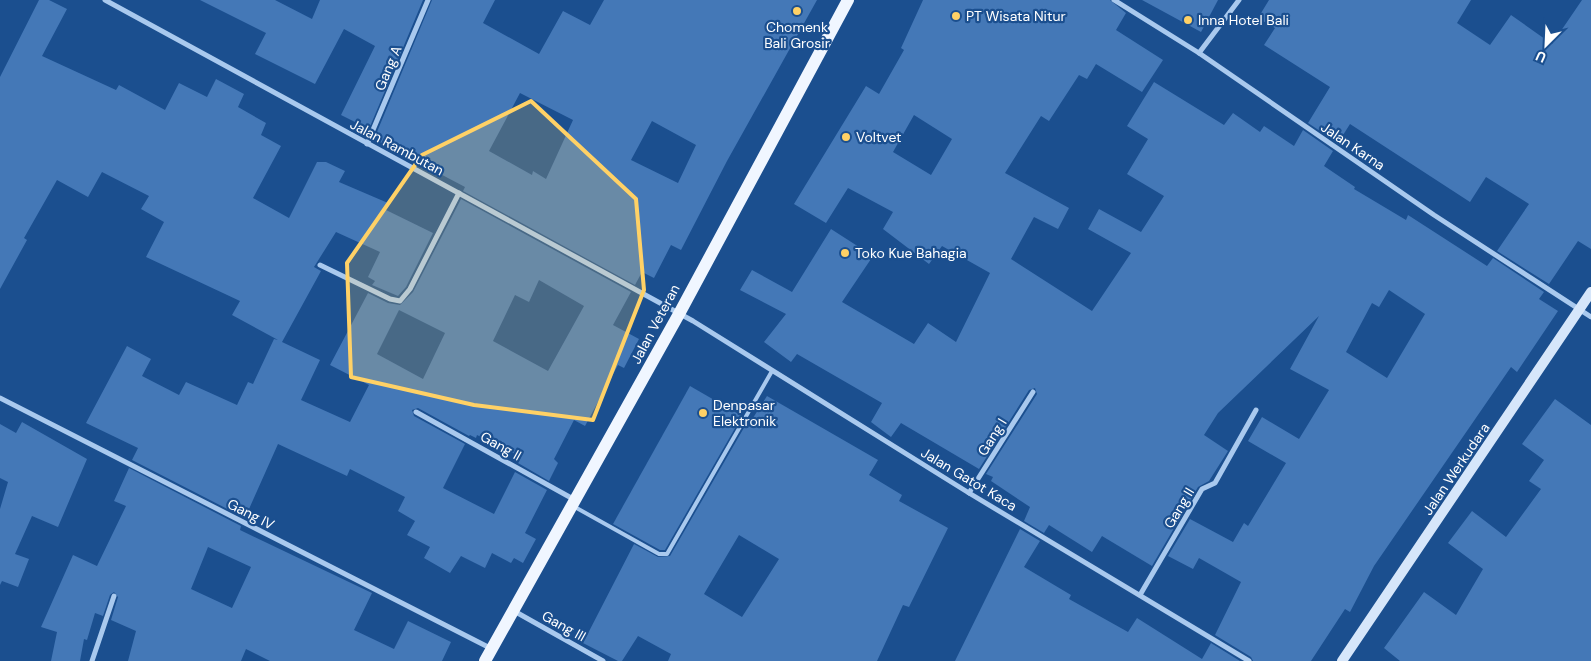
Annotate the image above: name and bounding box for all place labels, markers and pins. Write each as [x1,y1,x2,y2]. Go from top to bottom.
marker: Chomenk Bali Grosir [791,5,803,17]
place label: PT Wisata Nitur [966,7,1066,25]
marker: PT Wisata Nitur [950,10,962,22]
place label: Inna Hotel Bali [1198,11,1289,29]
marker: Inna Hotel Bali [1182,14,1194,26]
place label: Chomenk Bali Grosir [764,18,830,52]
place label: Voltvet [856,128,902,146]
marker: Voltvet [840,131,852,143]
place label: Toko Kue Bahagia [855,244,967,262]
marker: Toko Kue Bahagia [839,247,851,259]
place label: Denpasar Elektronik [713,396,776,430]
marker: Denpasar Elektronik [697,407,709,419]

